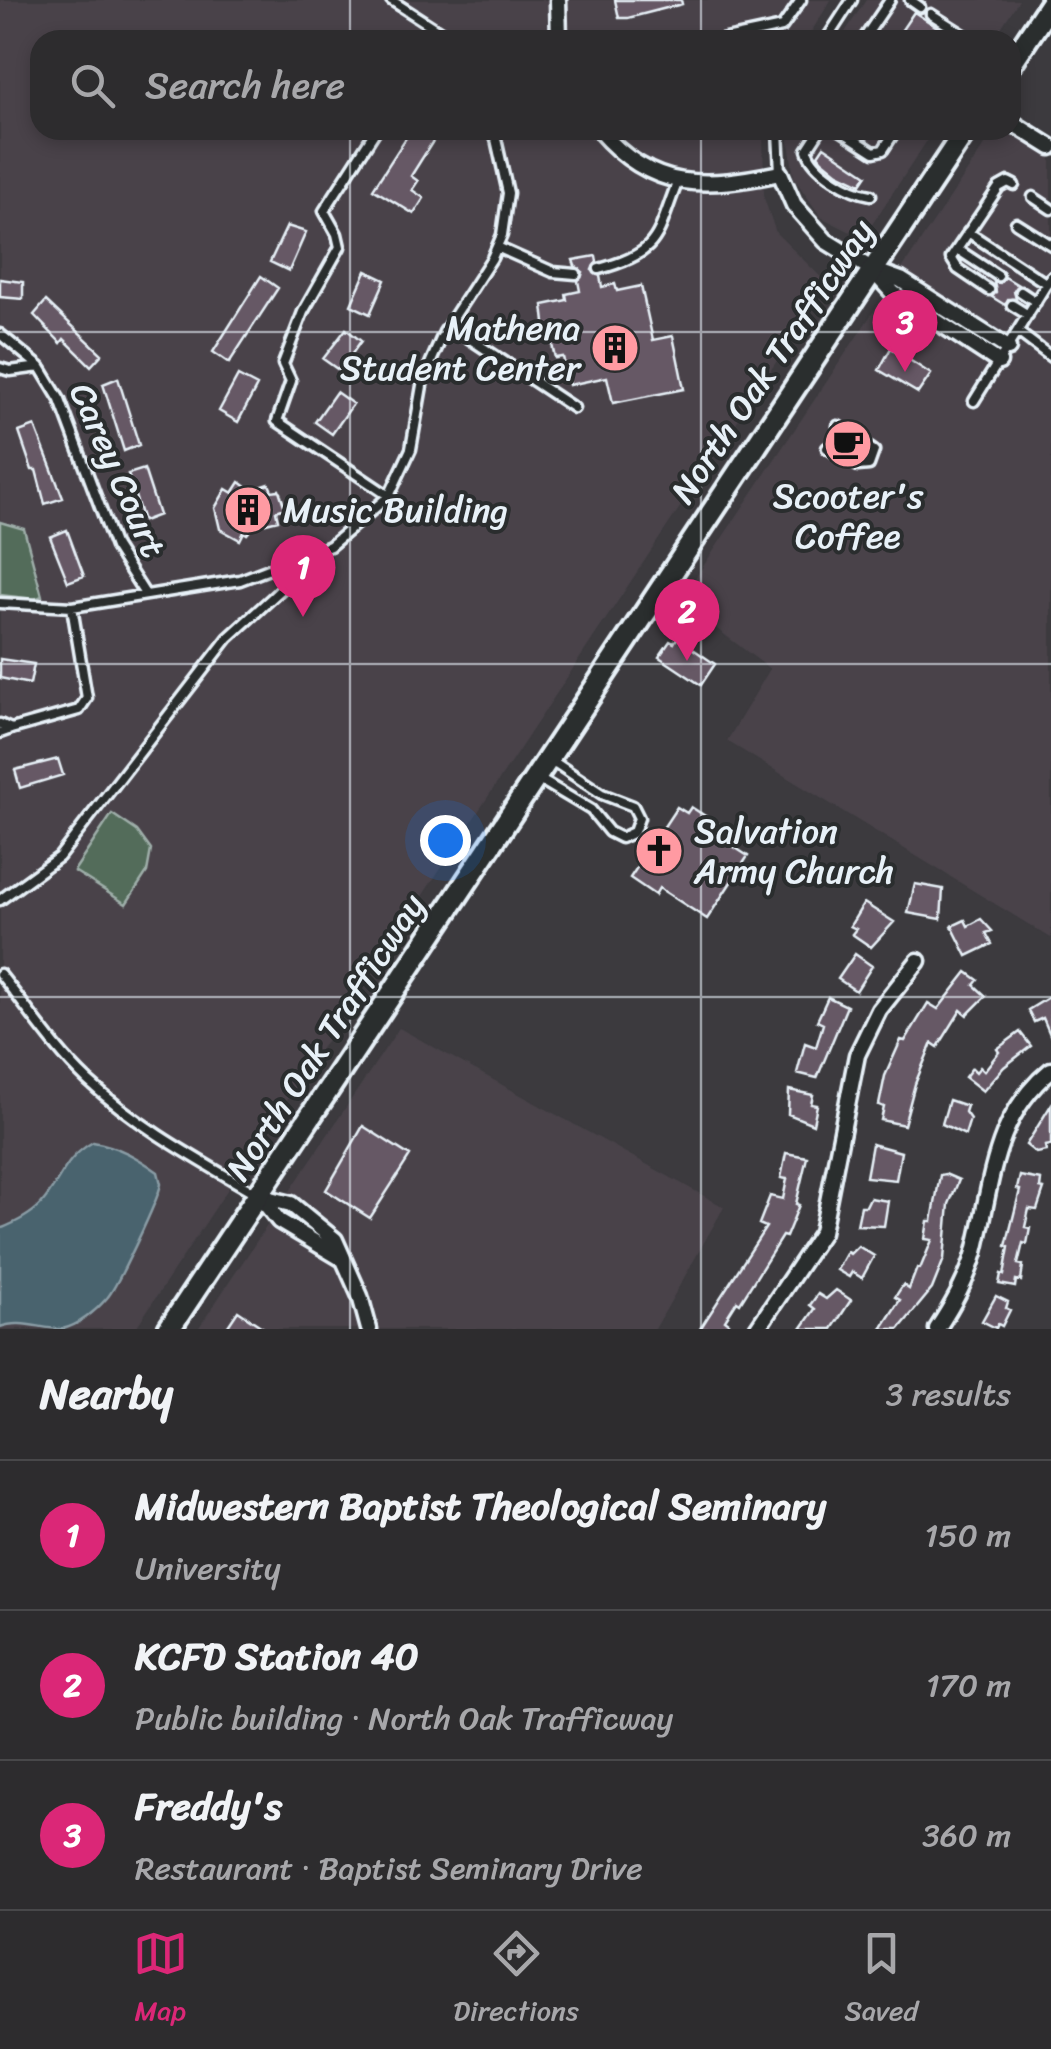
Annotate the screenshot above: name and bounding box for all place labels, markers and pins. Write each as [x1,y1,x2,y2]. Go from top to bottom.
pin: 3 [872,290,938,372]
place label: Mathena Student Center [340,297,583,399]
building icon: Mathena Student Center [589,322,641,374]
cafe icon: Scooter's Coffee [822,418,874,470]
place label: Scooter's Coffee [773,465,924,567]
place label: Music Building [283,479,508,541]
building icon: Music Building [222,484,274,536]
pin: 1 [270,534,336,617]
pin: 2 [654,578,720,661]
place label: Salvation Army Church [693,800,894,902]
church icon: Salvation Army Church [633,825,685,877]

